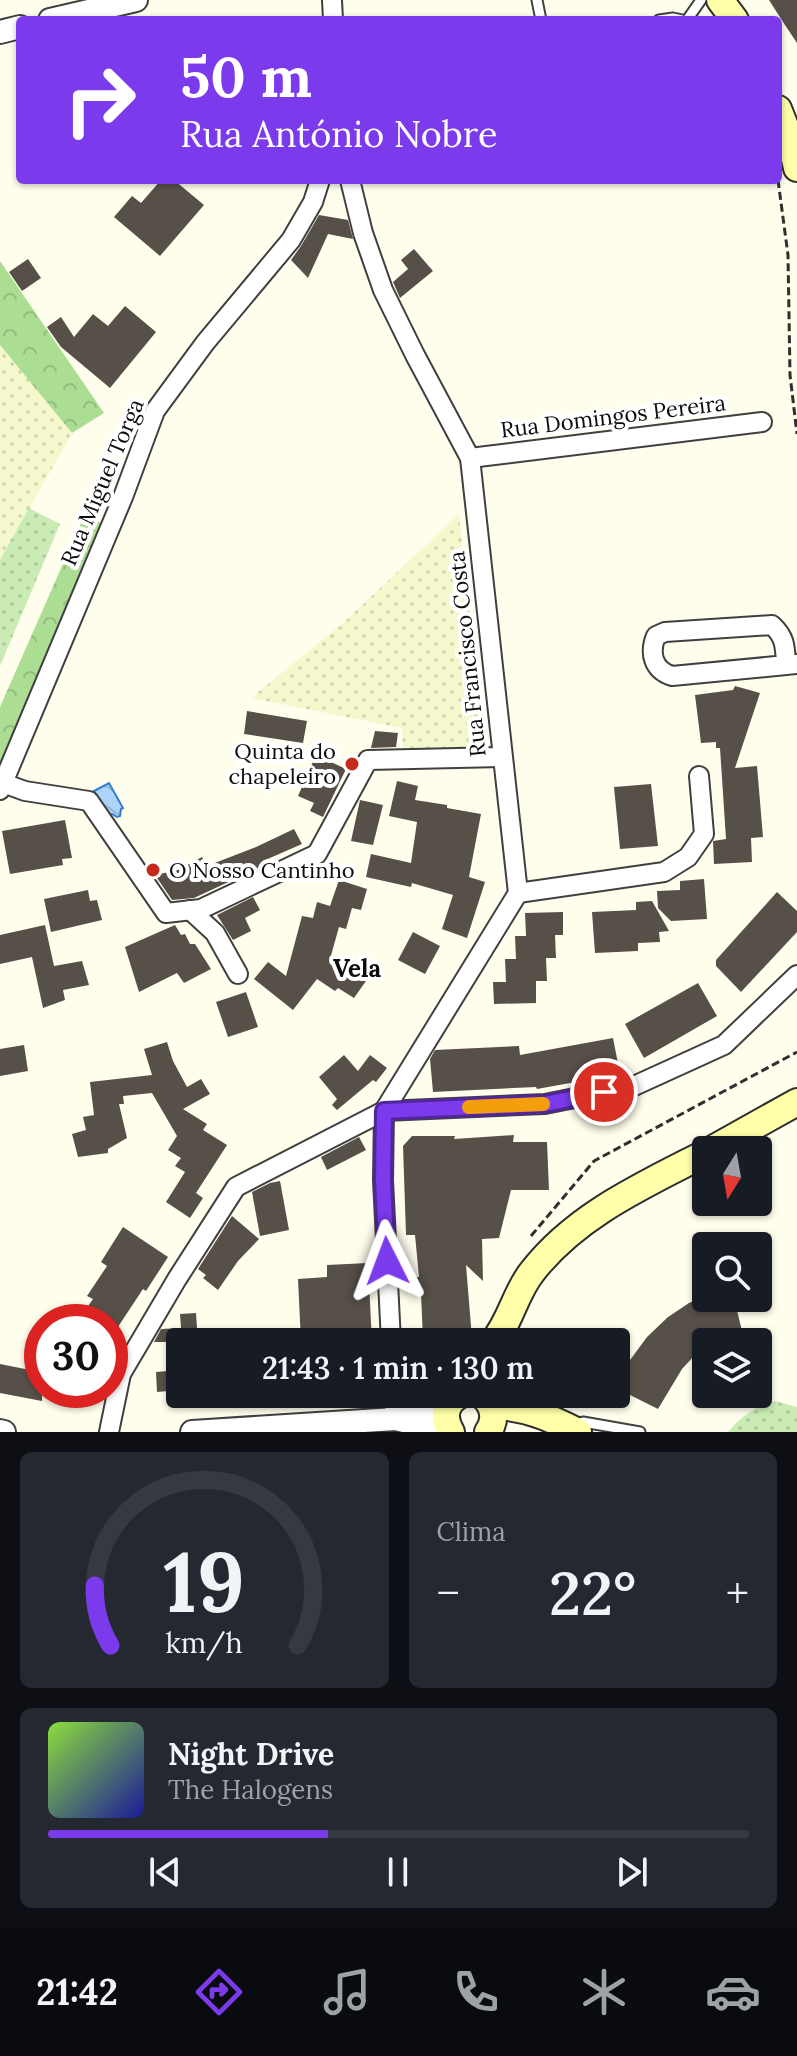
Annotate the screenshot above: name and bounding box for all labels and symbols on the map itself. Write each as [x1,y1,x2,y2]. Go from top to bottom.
street label: Rua Domingos Pereira [499,388,727,444]
street label: Rua Miguel Torga [54,394,150,570]
street label: Rua Francisco Costa [442,550,492,758]
place label: Quinta do chapeleiro [228,737,336,790]
marker: Quinta do chapeleiro [343,755,361,773]
place label: O Nosso Cantinho [169,856,355,884]
marker: O Nosso Cantinho [144,861,162,879]
district label: Vela [333,953,381,984]
pin [570,1058,638,1126]
north arrow [692,1136,772,1216]
position arrow [345,1219,429,1303]
speed limit sign: 30 [24,1304,128,1408]

